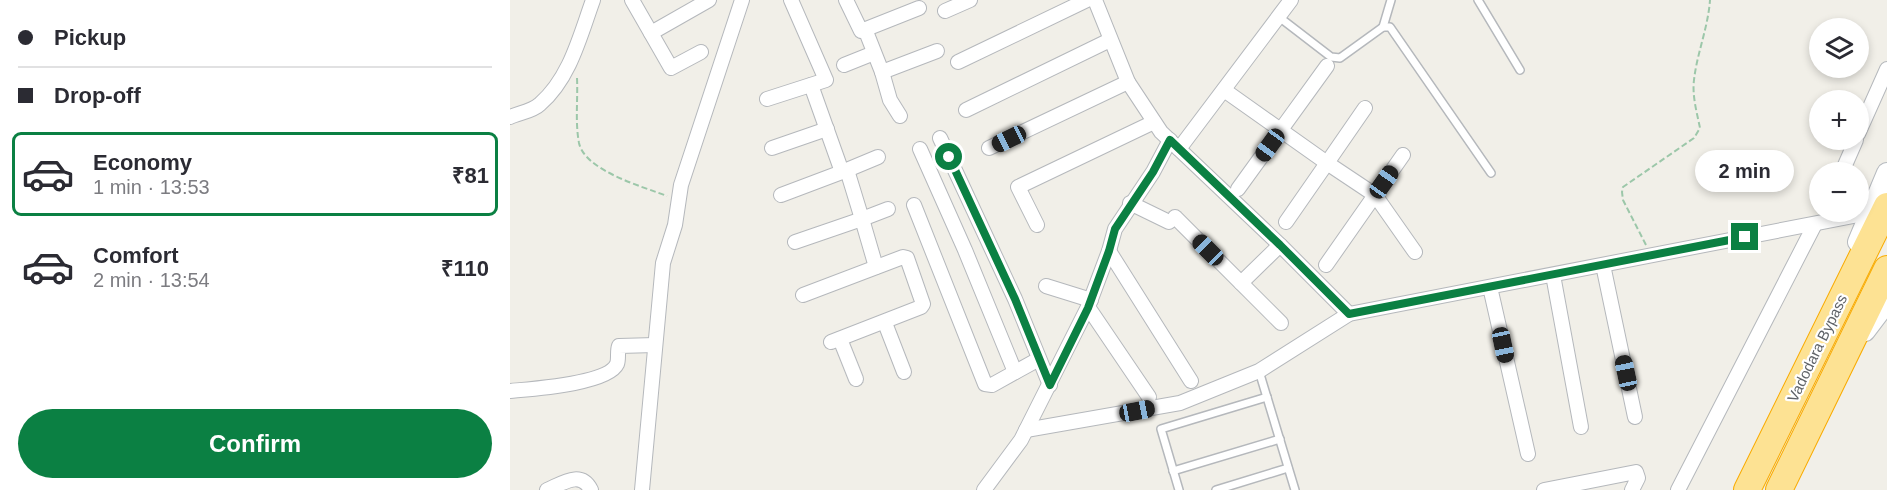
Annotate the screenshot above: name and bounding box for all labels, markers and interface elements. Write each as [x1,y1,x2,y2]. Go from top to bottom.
map controls [1809,18,1869,222]
button: layers [1809,18,1869,78]
text: Pickup [54,25,126,50]
text: Drop-off [54,83,141,108]
button: + [1809,90,1869,150]
car [989,123,1029,155]
car [1252,125,1288,165]
route start [935,143,962,170]
icon: car [21,147,75,201]
text: Economy [93,150,192,175]
callout: 2 min [1696,150,1794,192]
text: 2 min [1718,160,1771,182]
car [1366,162,1402,202]
button: − [1809,162,1869,222]
text: ₹81 [452,163,489,188]
text: 1 min · 13:53 [93,176,210,198]
route end [1731,223,1758,250]
car [1189,231,1227,269]
icon: car [21,240,75,294]
text: Comfort [93,243,179,268]
text: ₹110 [441,256,489,281]
text: 2 min · 13:54 [93,269,210,291]
street label: Vadodara Bypass [1784,292,1850,404]
car [1490,326,1516,364]
car [1613,354,1639,392]
car [1118,399,1156,423]
button: Confirm [18,409,492,478]

